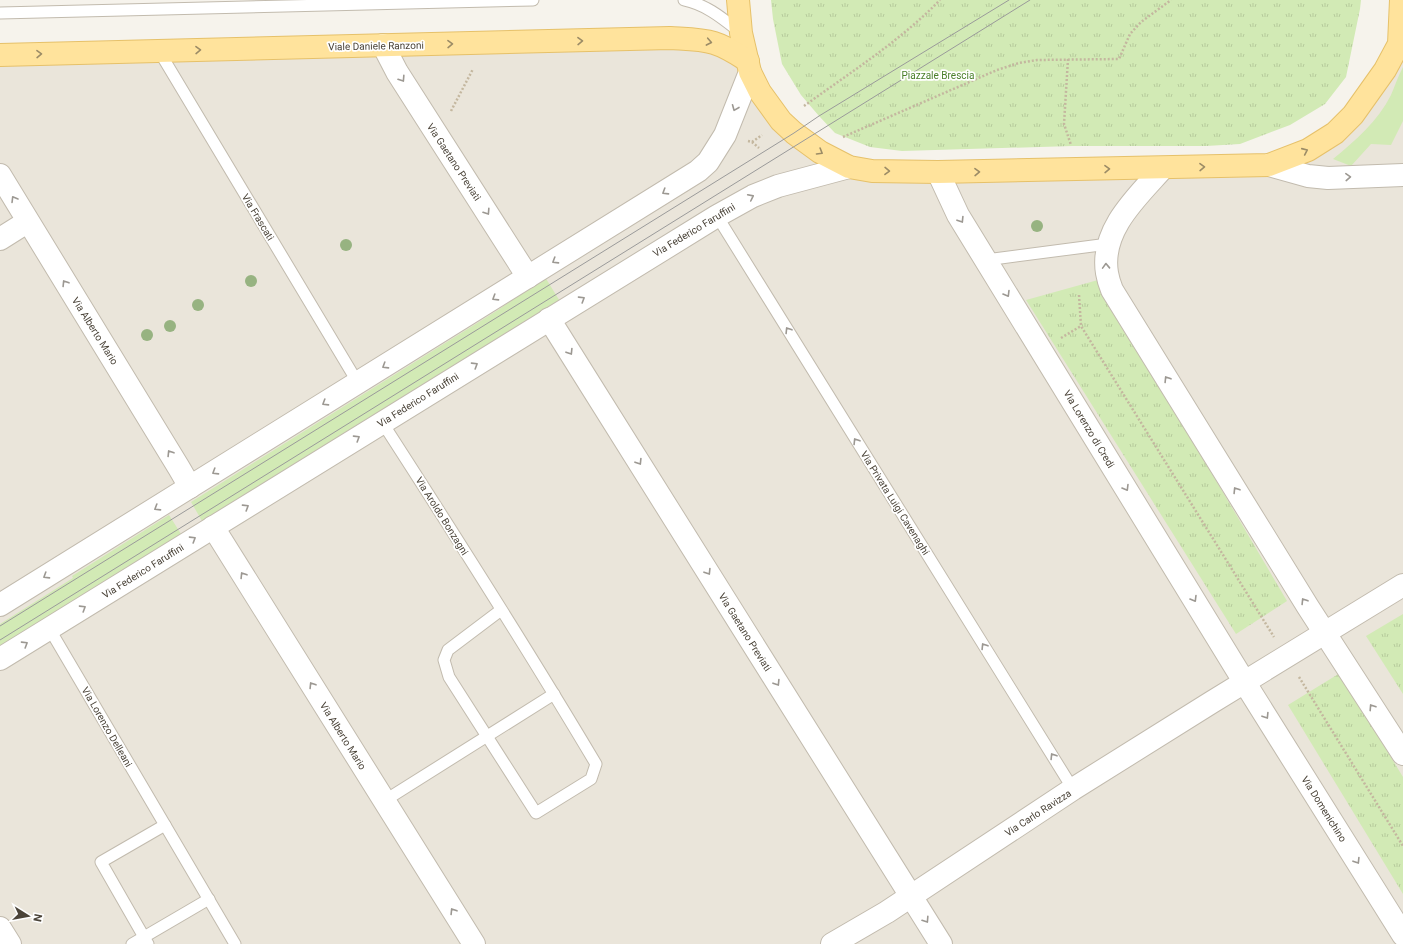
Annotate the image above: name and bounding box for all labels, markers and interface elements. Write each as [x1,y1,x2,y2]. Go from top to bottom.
one-way arrow [577,36,583,45]
one-way arrow [706,38,713,46]
street label: Viale Daniele Ranzoni [328,40,424,52]
one-way arrow [447,40,453,48]
one-way arrow [195,46,201,54]
one-way arrow [36,50,42,58]
park label: Piazzale Brescia [902,70,974,81]
one-way arrow [397,75,405,82]
one-way arrow [732,103,740,111]
street label: Via Gaetano Previati [425,121,483,203]
one-way arrow [816,147,823,154]
one-way arrow [1301,147,1308,155]
one-way arrow [1199,163,1205,171]
one-way arrow [1104,165,1110,173]
one-way arrow [884,167,890,176]
one-way arrow [974,168,980,176]
one-way arrow [1345,173,1351,182]
one-way arrow [662,187,669,195]
street label: Via Frascati [240,192,276,242]
one-way arrow [747,194,754,202]
one-way arrow [11,196,18,203]
street label: Via Federico Faruffini [651,201,737,259]
one-way arrow [482,208,489,215]
one-way arrow [957,216,964,223]
one-way arrow [552,256,559,263]
one-way arrow [1102,263,1111,269]
one-way arrow [62,280,70,287]
one-way arrow [1002,290,1009,297]
one-way arrow [492,293,499,300]
street label: Via Alberto Mario [70,295,120,367]
one-way arrow [578,297,585,304]
one-way arrow [785,327,792,334]
one-way arrow [565,348,573,355]
one-way arrow [382,362,389,369]
one-way arrow [471,362,478,370]
street label: Via Federico Faruffini [375,370,461,430]
one-way arrow [1165,376,1172,383]
street label: Via Lorenzo di Credi [1061,388,1117,470]
one-way arrow [322,398,329,406]
one-way arrow [353,436,360,443]
one-way arrow [854,438,861,445]
street label: Via Privata Luigi Cavenaghi [858,449,932,557]
one-way arrow [168,450,175,457]
one-way arrow [634,458,642,465]
one-way arrow [212,467,219,474]
street label: Via Aroldo Bonzagni [414,475,470,557]
one-way arrow [1121,484,1128,491]
one-way arrow [1233,487,1240,494]
one-way arrow [154,503,161,510]
one-way arrow [242,504,249,511]
one-way arrow [189,537,196,544]
street label: Via Federico Faruffini [100,541,186,601]
one-way arrow [703,568,711,575]
one-way arrow [43,572,50,579]
one-way arrow [240,572,248,579]
street label: Via Gaetano Previati [717,591,773,673]
one-way arrow [1189,595,1196,602]
one-way arrow [1301,598,1309,605]
one-way arrow [79,605,86,613]
one-way arrow [21,641,28,648]
one-way arrow [981,643,989,650]
one-way arrow [773,678,780,685]
one-way arrow [309,682,316,689]
street label: Via Lorenzo Delleani [80,685,134,769]
street label: Via Alberto Mario [318,700,368,772]
one-way arrow [1369,704,1377,711]
one-way arrow [1261,712,1269,719]
one-way arrow [1050,753,1058,760]
street label: Via Domenichino [1299,774,1349,844]
street label: Via Carlo Ravizza [1003,787,1073,839]
one-way arrow [1353,857,1360,864]
north arrow [8,896,48,936]
one-way arrow [450,908,458,915]
text: N [30,913,44,923]
one-way arrow [922,916,929,923]

